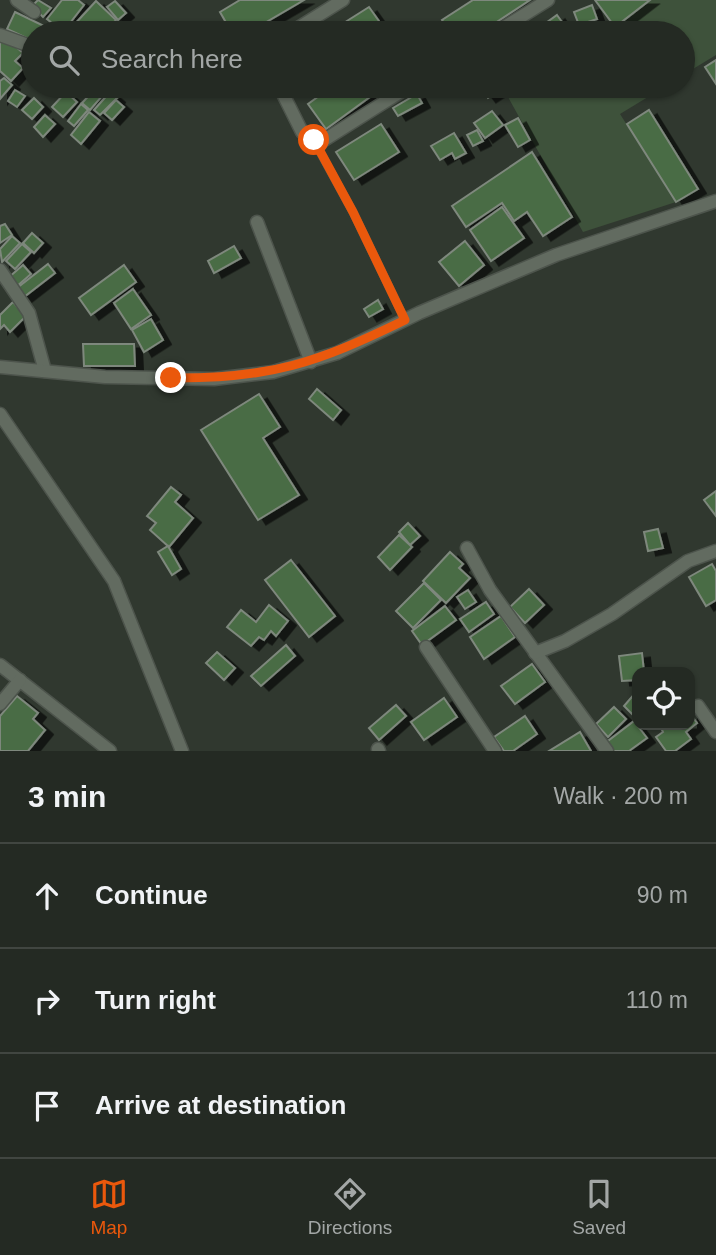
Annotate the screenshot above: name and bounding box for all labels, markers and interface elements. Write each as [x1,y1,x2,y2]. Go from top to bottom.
search box [21,21,695,98]
icon: search [45,41,83,79]
text: Search here [101,44,243,74]
route start [298,124,329,155]
route end [155,362,186,393]
map controls [632,667,695,730]
button: locate [632,667,695,730]
text: 3 min [28,780,106,813]
text: Walk · 200 m [553,783,688,809]
icon: ahead [28,877,66,915]
text: Continue [95,880,208,910]
text: 90 m [637,882,688,908]
icon: right [28,982,66,1020]
text: Turn right [95,985,216,1015]
text: 110 m [626,987,688,1013]
icon: arrive [28,1087,66,1125]
text: Arrive at destination [95,1090,346,1120]
tab: Map [90,1175,128,1239]
tab: Directions [308,1175,392,1239]
tab: Saved [572,1175,626,1239]

